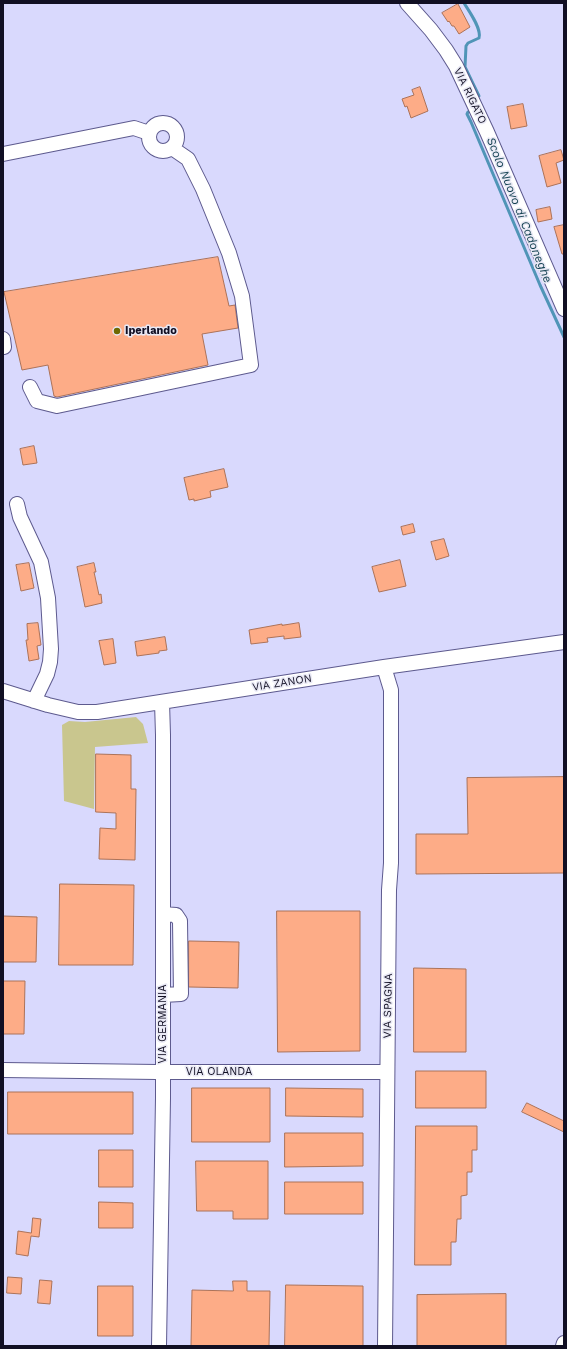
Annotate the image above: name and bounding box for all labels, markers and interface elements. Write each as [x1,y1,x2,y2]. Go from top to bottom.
street label: VIA RIGATO [451,66,489,126]
water label: Scolo Nuovo di Cadoneghe [483,135,555,285]
place label: Iperlando [125,324,177,338]
marker: Iperlando [112,326,122,336]
street label: VIA ZANON [251,672,313,694]
street label: VIA SPAGNA [381,973,395,1039]
street label: VIA GERMANIA [156,985,170,1063]
street label: VIA OLANDA [186,1065,252,1079]

